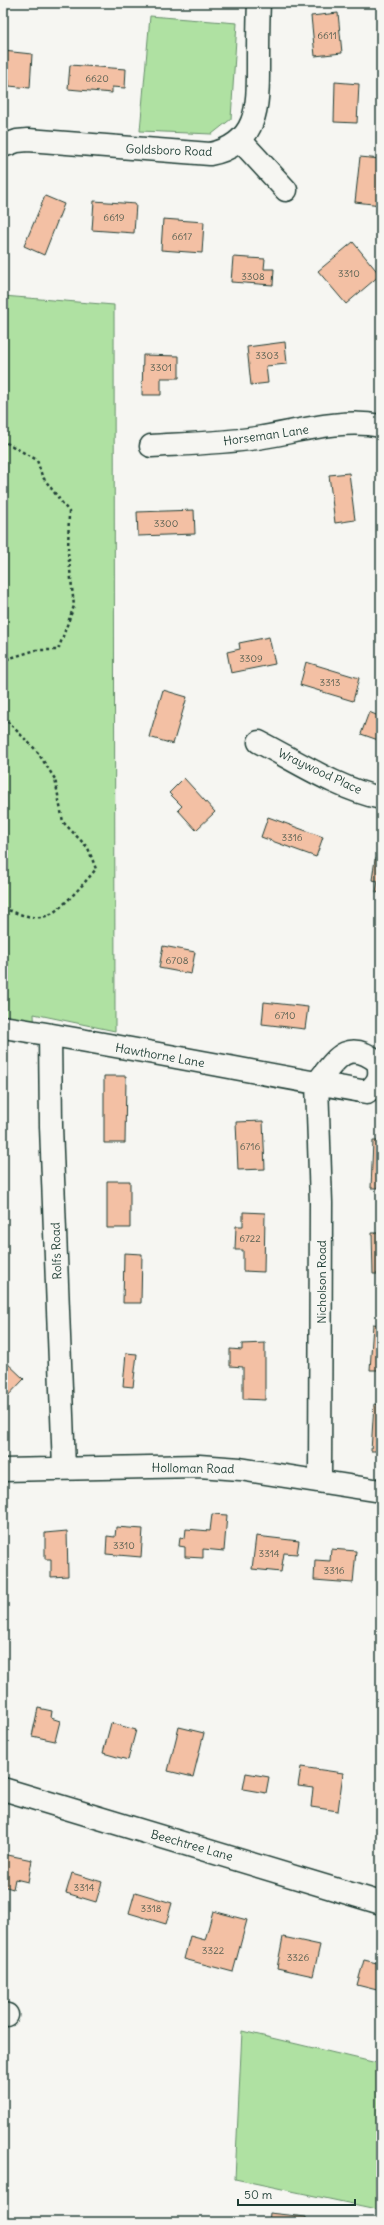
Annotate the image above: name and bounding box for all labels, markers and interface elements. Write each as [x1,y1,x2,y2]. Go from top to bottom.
house number: 6611 [317,29,337,42]
house number: 6620 [85,72,109,85]
street label: Goldsboro Road [126,141,212,159]
house number: 6619 [103,211,125,224]
house number: 6617 [172,230,192,243]
house number: 3310 [338,267,360,280]
house number: 3308 [241,270,265,283]
house number: 3303 [255,349,279,362]
house number: 3301 [150,361,172,374]
street label: Horseman Lane [222,422,310,448]
house number: 3300 [154,517,178,530]
house number: 3309 [239,652,263,665]
house number: 3313 [320,676,341,689]
street label: Wraywood Place [276,745,364,797]
house number: 3316 [282,831,303,844]
house number: 6708 [165,954,189,967]
house number: 6710 [274,1009,296,1022]
street label: Hawthorne Lane [114,1040,206,1070]
house number: 6716 [240,1140,260,1153]
street label: Rolfs Road [48,1222,64,1280]
house number: 6722 [239,1232,261,1245]
street label: Nicholson Road [314,1240,329,1324]
street label: Holloman Road [151,1460,235,1476]
house number: 3310 [113,1539,135,1552]
house number: 3314 [259,1547,280,1560]
house number: 3316 [324,1564,345,1577]
street label: Beechtree Lane [149,1826,235,1864]
house number: 3314 [74,1881,95,1894]
house number: 3318 [141,1902,162,1915]
house number: 3322 [202,1944,225,1957]
house number: 3326 [287,1951,310,1964]
scale bar [238,2181,355,2207]
text: 50 m [244,2187,273,2202]

